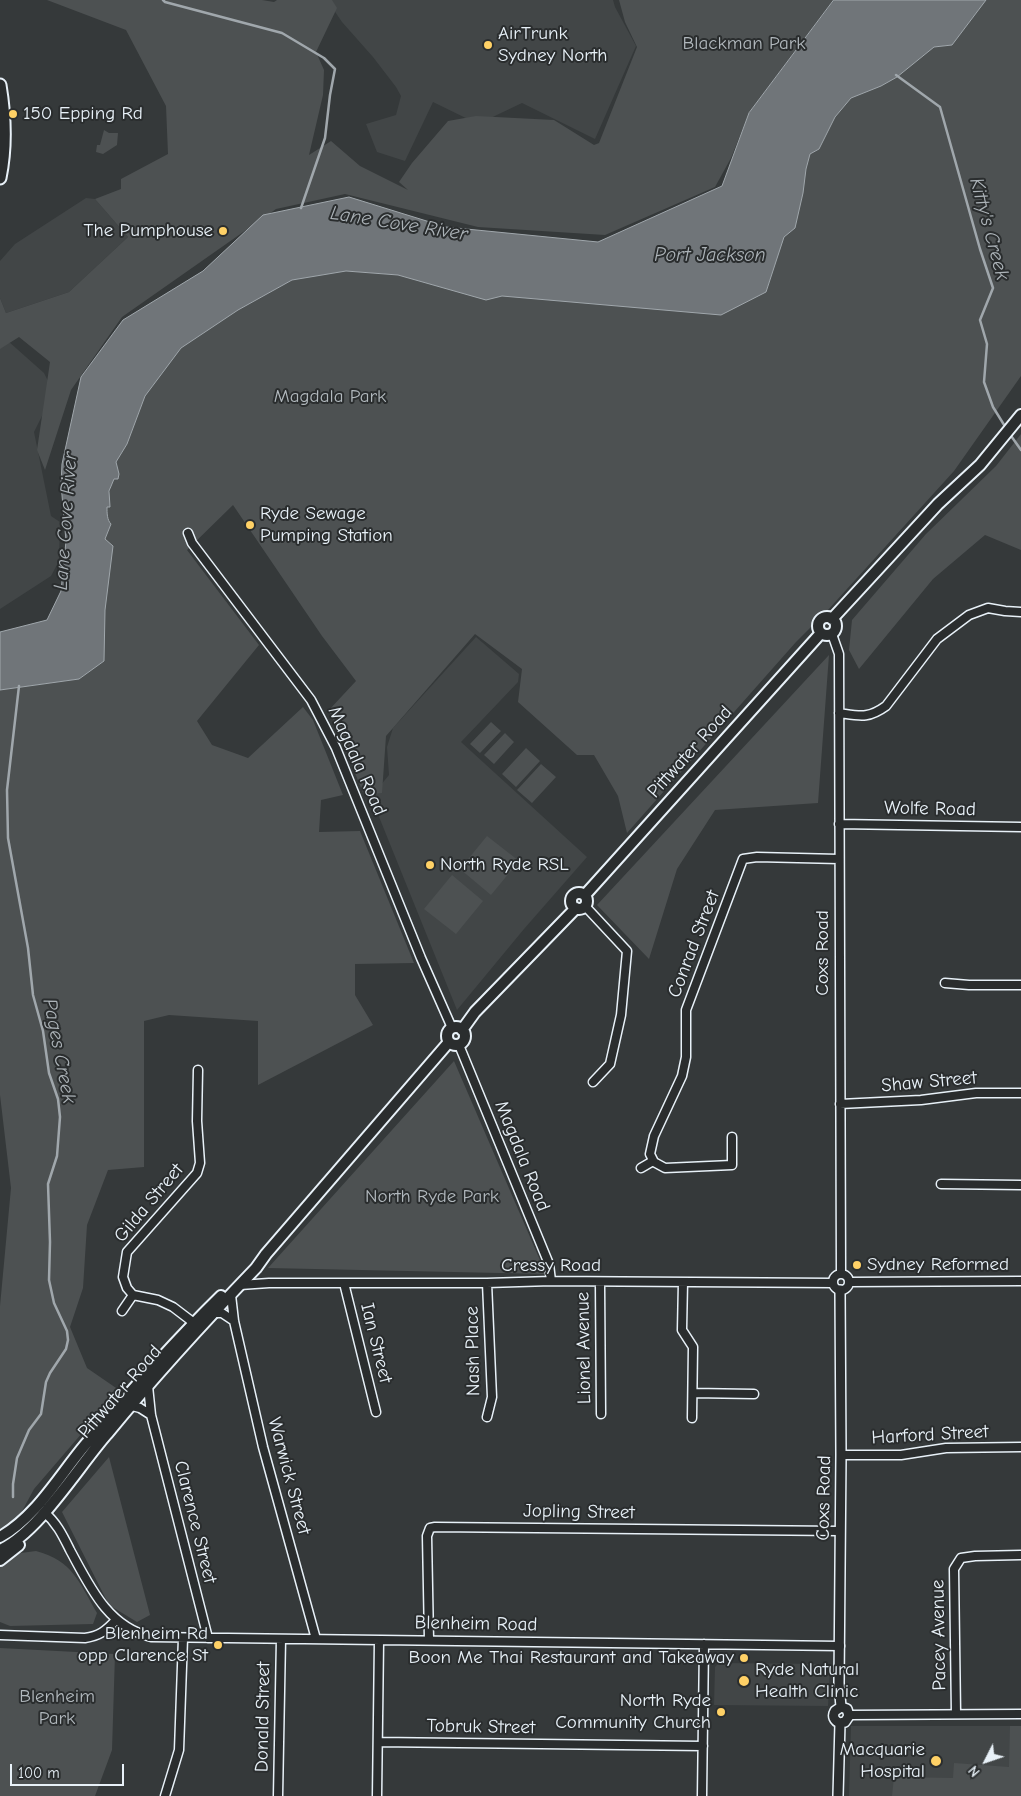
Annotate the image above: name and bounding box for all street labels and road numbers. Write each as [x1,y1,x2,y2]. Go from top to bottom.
street label: Pittwater Road [643,701,737,803]
street label: Magdala Road [323,703,391,819]
street label: Wolfe Road [884,797,976,821]
street label: Conrad Street [663,887,725,1001]
street label: Coxs Road [812,910,834,996]
street label: Shaw Street [880,1066,978,1098]
street label: Magdala Road [490,1097,554,1215]
street label: Gilda Street [109,1159,189,1247]
street label: Cressy Road [501,1255,601,1277]
street label: Lionel Avenue [572,1292,596,1404]
street label: Ian Street [355,1301,397,1385]
street label: Nash Place [461,1306,485,1396]
street label: Pittwater Road [73,1341,167,1443]
street label: Warwick Street [262,1415,316,1537]
street label: Harford Street [871,1421,989,1449]
street label: Coxs Road [812,1455,836,1541]
street label: Clarence Street [169,1458,221,1586]
street label: Jopling Street [523,1500,635,1524]
street label: Pacey Avenue [927,1579,951,1691]
street label: Blenheim Road [414,1612,538,1636]
street label: Donald Street [251,1662,275,1772]
street label: Tobruk Street [426,1715,536,1739]

